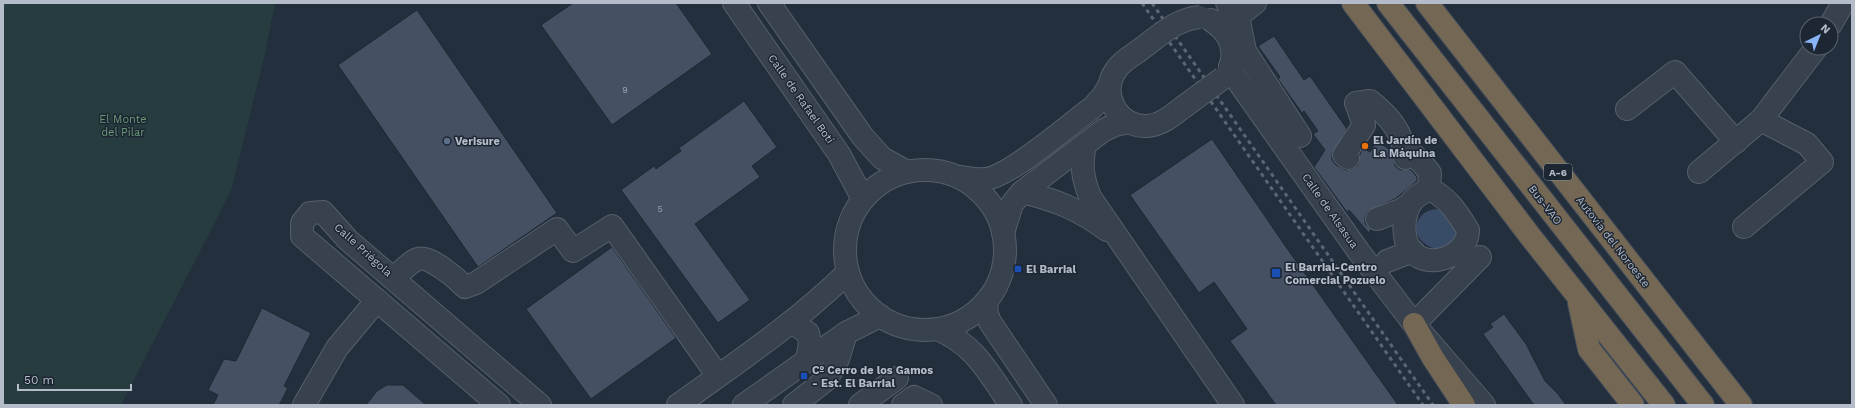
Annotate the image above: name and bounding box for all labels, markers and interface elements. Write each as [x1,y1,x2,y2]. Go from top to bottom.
north arrow [1799,16,1839,56]
text: N [1818,22,1833,37]
street label: Calle de Rafael Botí [765,52,837,146]
house number: 9 [622,85,628,95]
park label: El Monte del Pilar [99,113,147,139]
place label: El Jardín de La Máquina [1373,134,1437,160]
place label: Verisure [455,135,500,148]
marker: Verisure [442,136,452,146]
marker: El Jardín de La Máquina [1360,141,1370,151]
road number: A-6 [1544,164,1572,180]
street label: Calle de Alsasua [1299,171,1361,251]
street label: Bus-VAO [1526,183,1564,227]
street label: Autovía del Noroeste [1573,194,1653,290]
house number: 5 [657,204,663,214]
street label: Calle Priégola [331,221,395,279]
place label: El Barrial-Centro Comercial Pozuelo [1285,261,1386,287]
place label: El Barrial [1026,263,1076,276]
marker: El Barrial [1013,264,1023,274]
marker: El Barrial-Centro Comercial Pozuelo [1270,267,1282,279]
place label: Cº Cerro de los Gamos - Est. El Barrial [812,364,933,390]
scale bar [18,366,131,392]
marker: Cº Cerro de los Gamos - Est. El Barrial [799,371,809,381]
text: 50 m [24,373,54,387]

